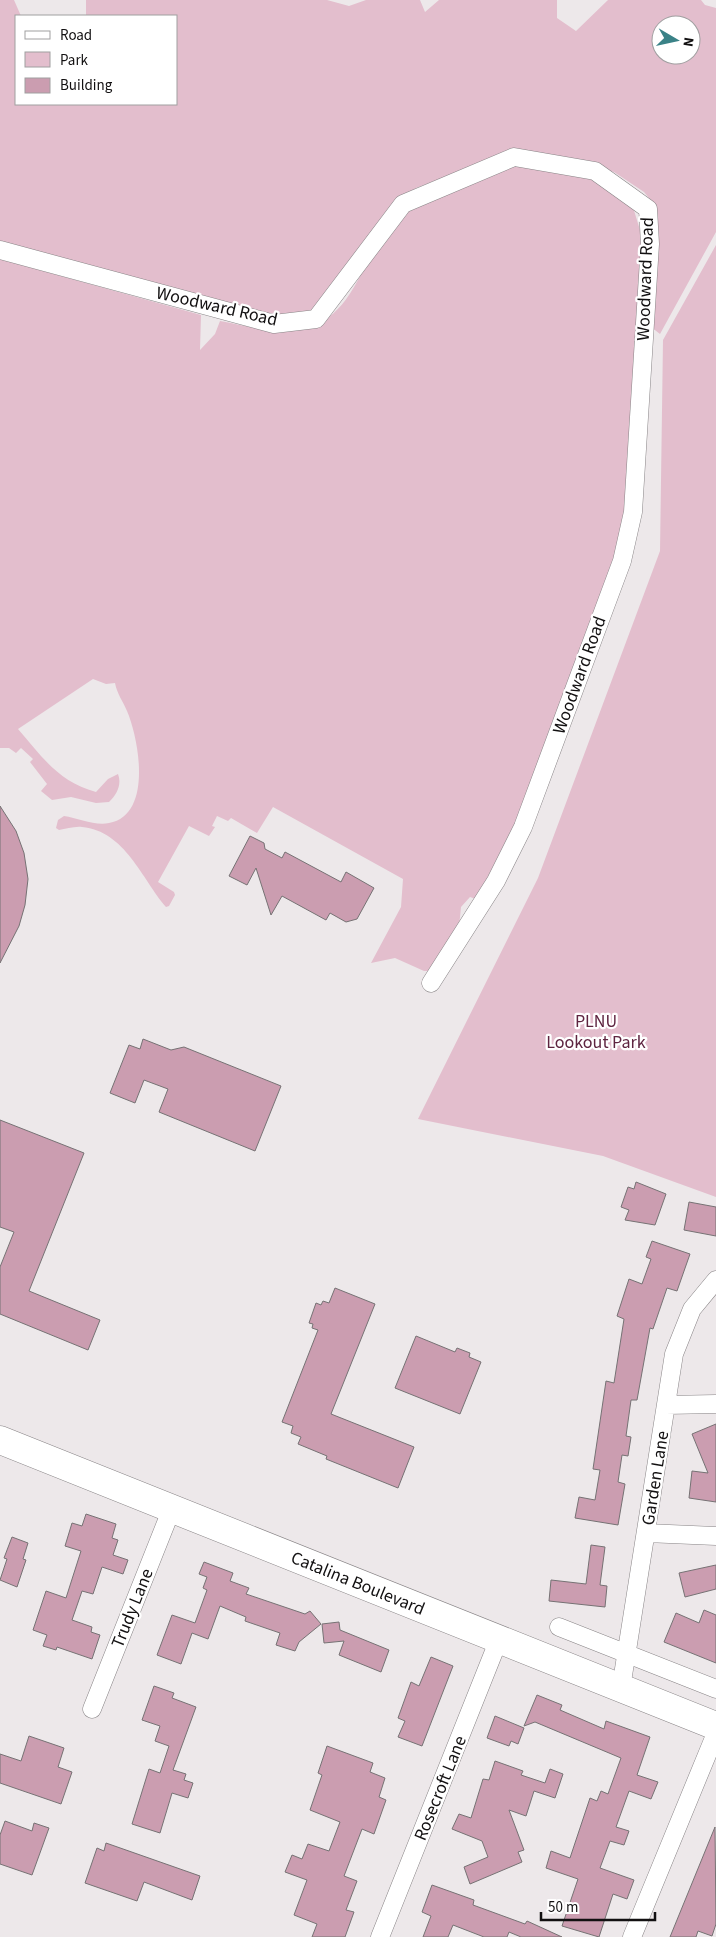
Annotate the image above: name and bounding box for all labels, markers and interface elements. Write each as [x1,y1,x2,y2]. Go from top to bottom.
legend [15,15,178,105]
north arrow [651,15,701,65]
text: Road [60,25,92,46]
text: N [677,36,698,48]
text: Park [60,50,89,71]
text: Building [60,75,113,96]
street label: Woodward Road [631,217,660,341]
street label: Woodward Road [154,280,280,333]
street label: Woodward Road [547,613,612,738]
park label: PLNU Lookout Park [546,1009,646,1055]
street label: Garden Lane [636,1429,675,1527]
street label: Catalina Boulevard [287,1545,428,1622]
street label: Trudy Lane [105,1565,160,1652]
street label: Rosecroft Lane [408,1732,473,1844]
scale bar [541,1890,655,1922]
text: 50 m [548,1897,578,1918]

